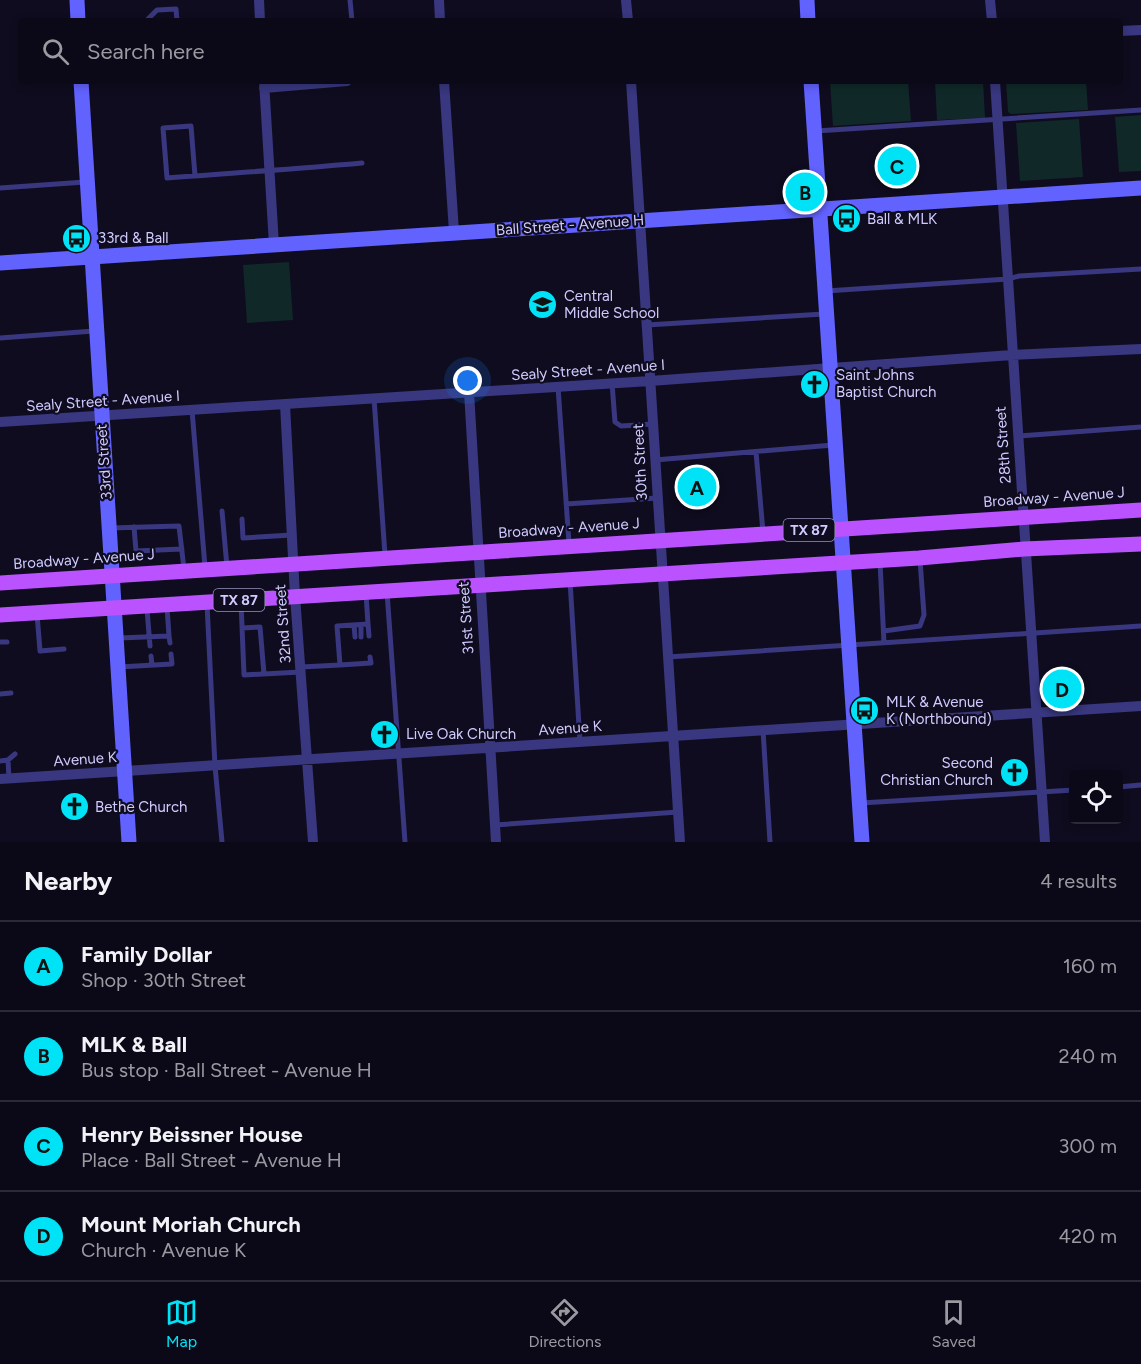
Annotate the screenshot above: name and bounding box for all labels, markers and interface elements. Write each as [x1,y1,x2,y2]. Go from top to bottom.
search box [18,18,1123,84]
icon: search [39,35,72,68]
text: Search here [87,38,205,65]
pin: C [878,144,916,188]
pin: B [786,170,824,214]
bus stop icon: Ball & MLK [830,203,862,235]
place label: Ball & MLK [867,210,938,228]
street label: Ball Street - Avenue H [495,211,645,239]
bus stop icon: 33rd & Ball [61,222,93,254]
place label: 33rd & Ball [98,229,169,247]
place label: Central Middle School [564,287,659,322]
school or university icon: Central Middle School [527,289,559,321]
street label: Sealy Street - Avenue I [511,356,665,384]
your location [453,366,482,395]
place label: Saint Johns Baptist Church [836,366,936,401]
church icon: Saint Johns Baptist Church [799,368,831,400]
street label: Sealy Street - Avenue I [26,387,180,415]
street label: 28th Street [991,405,1015,484]
street label: 30th Street [629,422,651,501]
street label: 33rd Street [92,423,116,500]
pin: A [678,464,716,510]
street label: Broadway - Avenue J [982,483,1126,511]
street label: Broadway - Avenue J [497,514,641,542]
road number: TX 87 [784,519,834,541]
street label: Broadway - Avenue J [12,545,156,573]
street label: 31st Street [454,581,478,655]
street label: 32nd Street [271,583,295,664]
road number: TX 87 [214,589,264,611]
pin: D [1042,666,1082,712]
place label: MLK & Avenue K (Northbound) [886,693,992,728]
bus stop icon: MLK & Avenue K (Northbound) [849,695,881,727]
street label: Avenue K [538,717,603,739]
church icon: Live Oak Church [369,718,401,750]
place label: Live Oak Church [406,725,516,743]
street label: Avenue K [53,748,118,770]
place label: Second Christian Church [880,754,993,789]
church icon: Second Christian Church [998,756,1030,788]
map controls [1069,770,1123,824]
button: locate [1069,770,1123,824]
church icon: Bethe Church [58,791,90,823]
place label: Bethe Church [95,798,187,816]
text: Nearby [24,865,112,897]
text: 4 results [1040,869,1117,893]
text: Family Dollar [81,941,212,968]
text: A [36,954,51,978]
text: 160 m [1063,954,1117,978]
text: Shop · 30th Street [81,968,246,992]
text: MLK & Ball [81,1031,187,1058]
text: B [37,1044,50,1068]
text: 240 m [1059,1044,1117,1068]
text: Bus stop · Ball Street - Avenue H [81,1058,372,1082]
text: Henry Beissner House [81,1121,303,1148]
text: C [36,1134,51,1158]
text: 300 m [1059,1134,1117,1158]
text: Place · Ball Street - Avenue H [81,1148,342,1172]
text: Mount Moriah Church [81,1211,301,1238]
text: D [37,1224,51,1248]
text: 420 m [1059,1224,1117,1248]
text: Church · Avenue K [81,1238,246,1262]
tab: Map [165,1296,198,1351]
tab: Directions [528,1296,601,1351]
tab: Saved [932,1296,976,1351]

